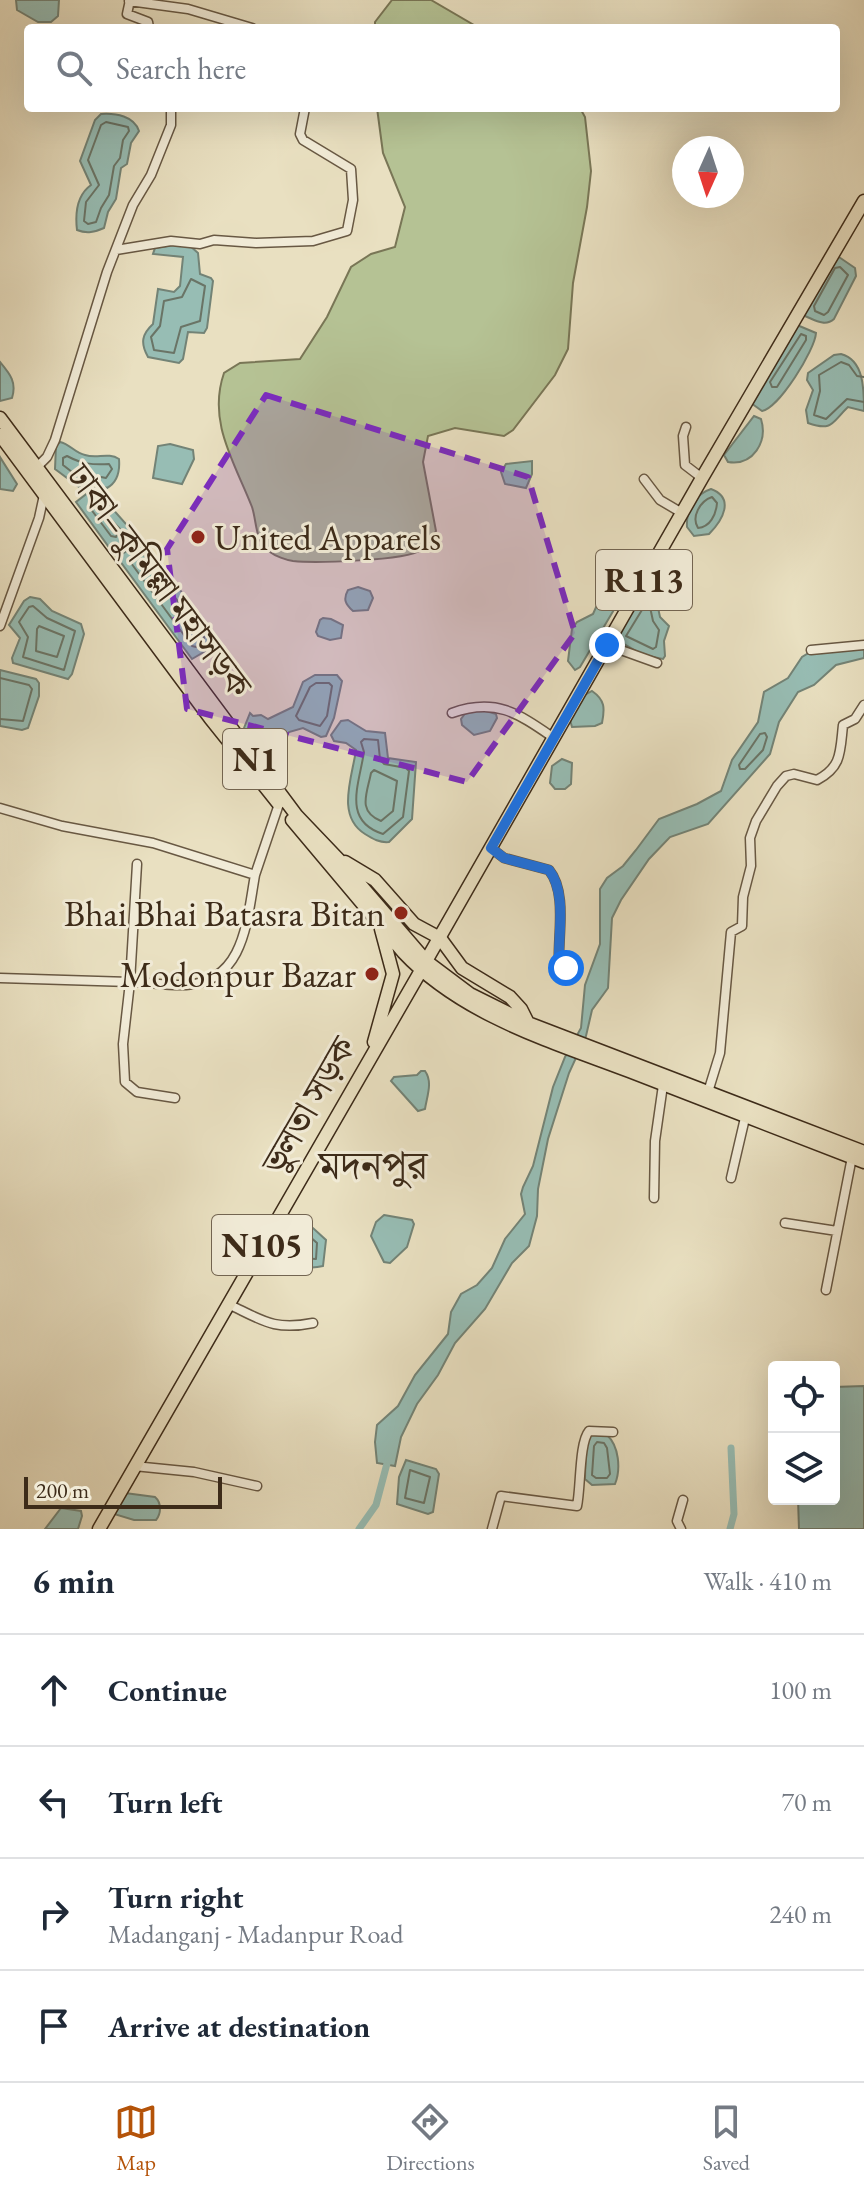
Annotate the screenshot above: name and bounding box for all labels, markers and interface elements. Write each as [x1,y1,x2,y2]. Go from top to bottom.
search box [24,24,840,112]
icon: search [52,46,96,90]
text: Search here [116,49,246,88]
north arrow [672,136,744,208]
street label: ঢাকা–কুমিল্লা মহাসড়ক [55,453,264,708]
place label: United Apparels [214,514,441,561]
marker: United Apparels [189,528,207,546]
road number: R113 [596,550,692,610]
route end [589,627,625,663]
road number: N1 [223,729,287,789]
place label: Bhai Bhai Batasra Bitan [64,890,385,937]
marker: Bhai Bhai Batasra Bitan [392,904,410,922]
route start [548,950,584,986]
place label: Modonpur Bazar [120,951,356,998]
marker: Modonpur Bazar [363,965,381,983]
street label: ভুলতা সড়ক [249,1027,367,1184]
district label: মদনপুর [317,1139,429,1191]
road number: N105 [212,1215,312,1275]
map controls [768,1361,840,1505]
button: locate [768,1361,840,1433]
button: layers [768,1433,840,1505]
scale bar [24,1473,222,1509]
text: 200 m [36,1476,89,1505]
text: 6 min [32,1559,115,1603]
text: Walk · 410 m [704,1564,832,1598]
icon: ahead [32,1668,76,1712]
text: Continue [108,1671,227,1710]
text: 100 m [769,1673,832,1707]
icon: left [32,1780,76,1824]
text: Turn left [108,1783,222,1822]
text: 70 m [782,1785,832,1819]
text: Turn right [108,1878,244,1917]
icon: right [32,1892,76,1936]
text: 240 m [769,1897,832,1931]
text: Madanganj - Madanpur Road [108,1917,403,1951]
icon: arrive [32,2004,76,2048]
text: Arrive at destination [108,2007,370,2046]
tab: Map [114,2100,158,2177]
tab: Directions [386,2100,475,2177]
tab: Saved [703,2100,750,2177]

